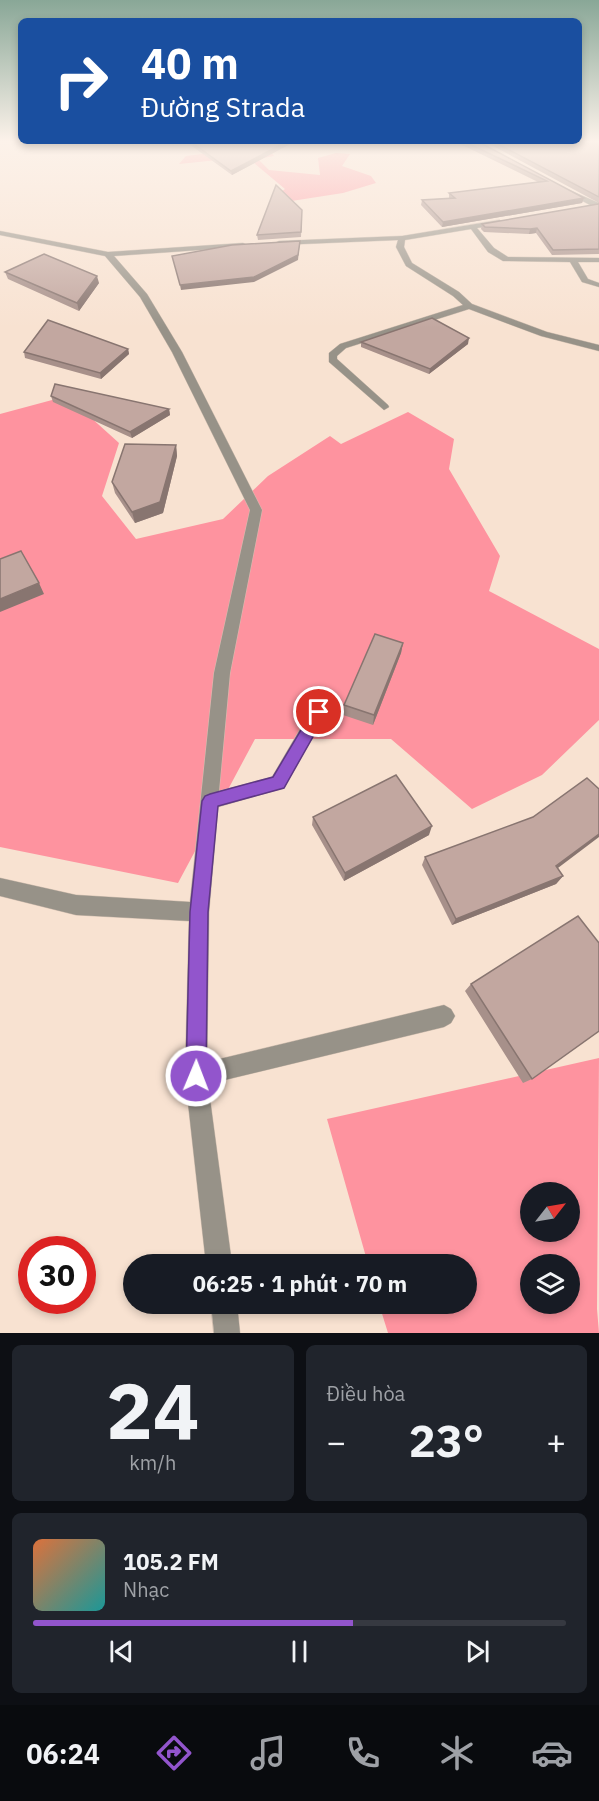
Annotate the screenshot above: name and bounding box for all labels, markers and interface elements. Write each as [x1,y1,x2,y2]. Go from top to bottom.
text: 40 m [141,36,239,91]
icon: right [42,42,120,120]
text: Đường Strada [141,89,305,124]
pin [293,686,344,737]
icon: arrive [302,695,335,728]
position arrow [164,1044,228,1108]
north arrow [520,1182,580,1242]
map controls [520,1182,580,1314]
speed limit sign: 30 [18,1236,96,1314]
button: layers [520,1254,580,1314]
text: 06:25 · 1 phút · 70 m [193,1269,407,1298]
text: 24 [106,1359,200,1460]
text: Điều hòa [327,1380,405,1407]
text: 23° [409,1411,484,1469]
text: − [327,1420,346,1463]
text: + [546,1420,566,1463]
text: km/h [129,1449,176,1476]
text: 105.2 FM [123,1547,219,1576]
text: Nhạc [123,1576,169,1603]
icon: previous [105,1635,138,1668]
icon: pause [283,1635,316,1668]
icon: next [461,1635,494,1668]
icon: directions [153,1732,195,1774]
icon: music [247,1732,289,1774]
icon: phone [342,1732,384,1774]
icon: climate [436,1732,478,1774]
icon: car [531,1732,573,1774]
text: 06:24 [26,1736,100,1771]

